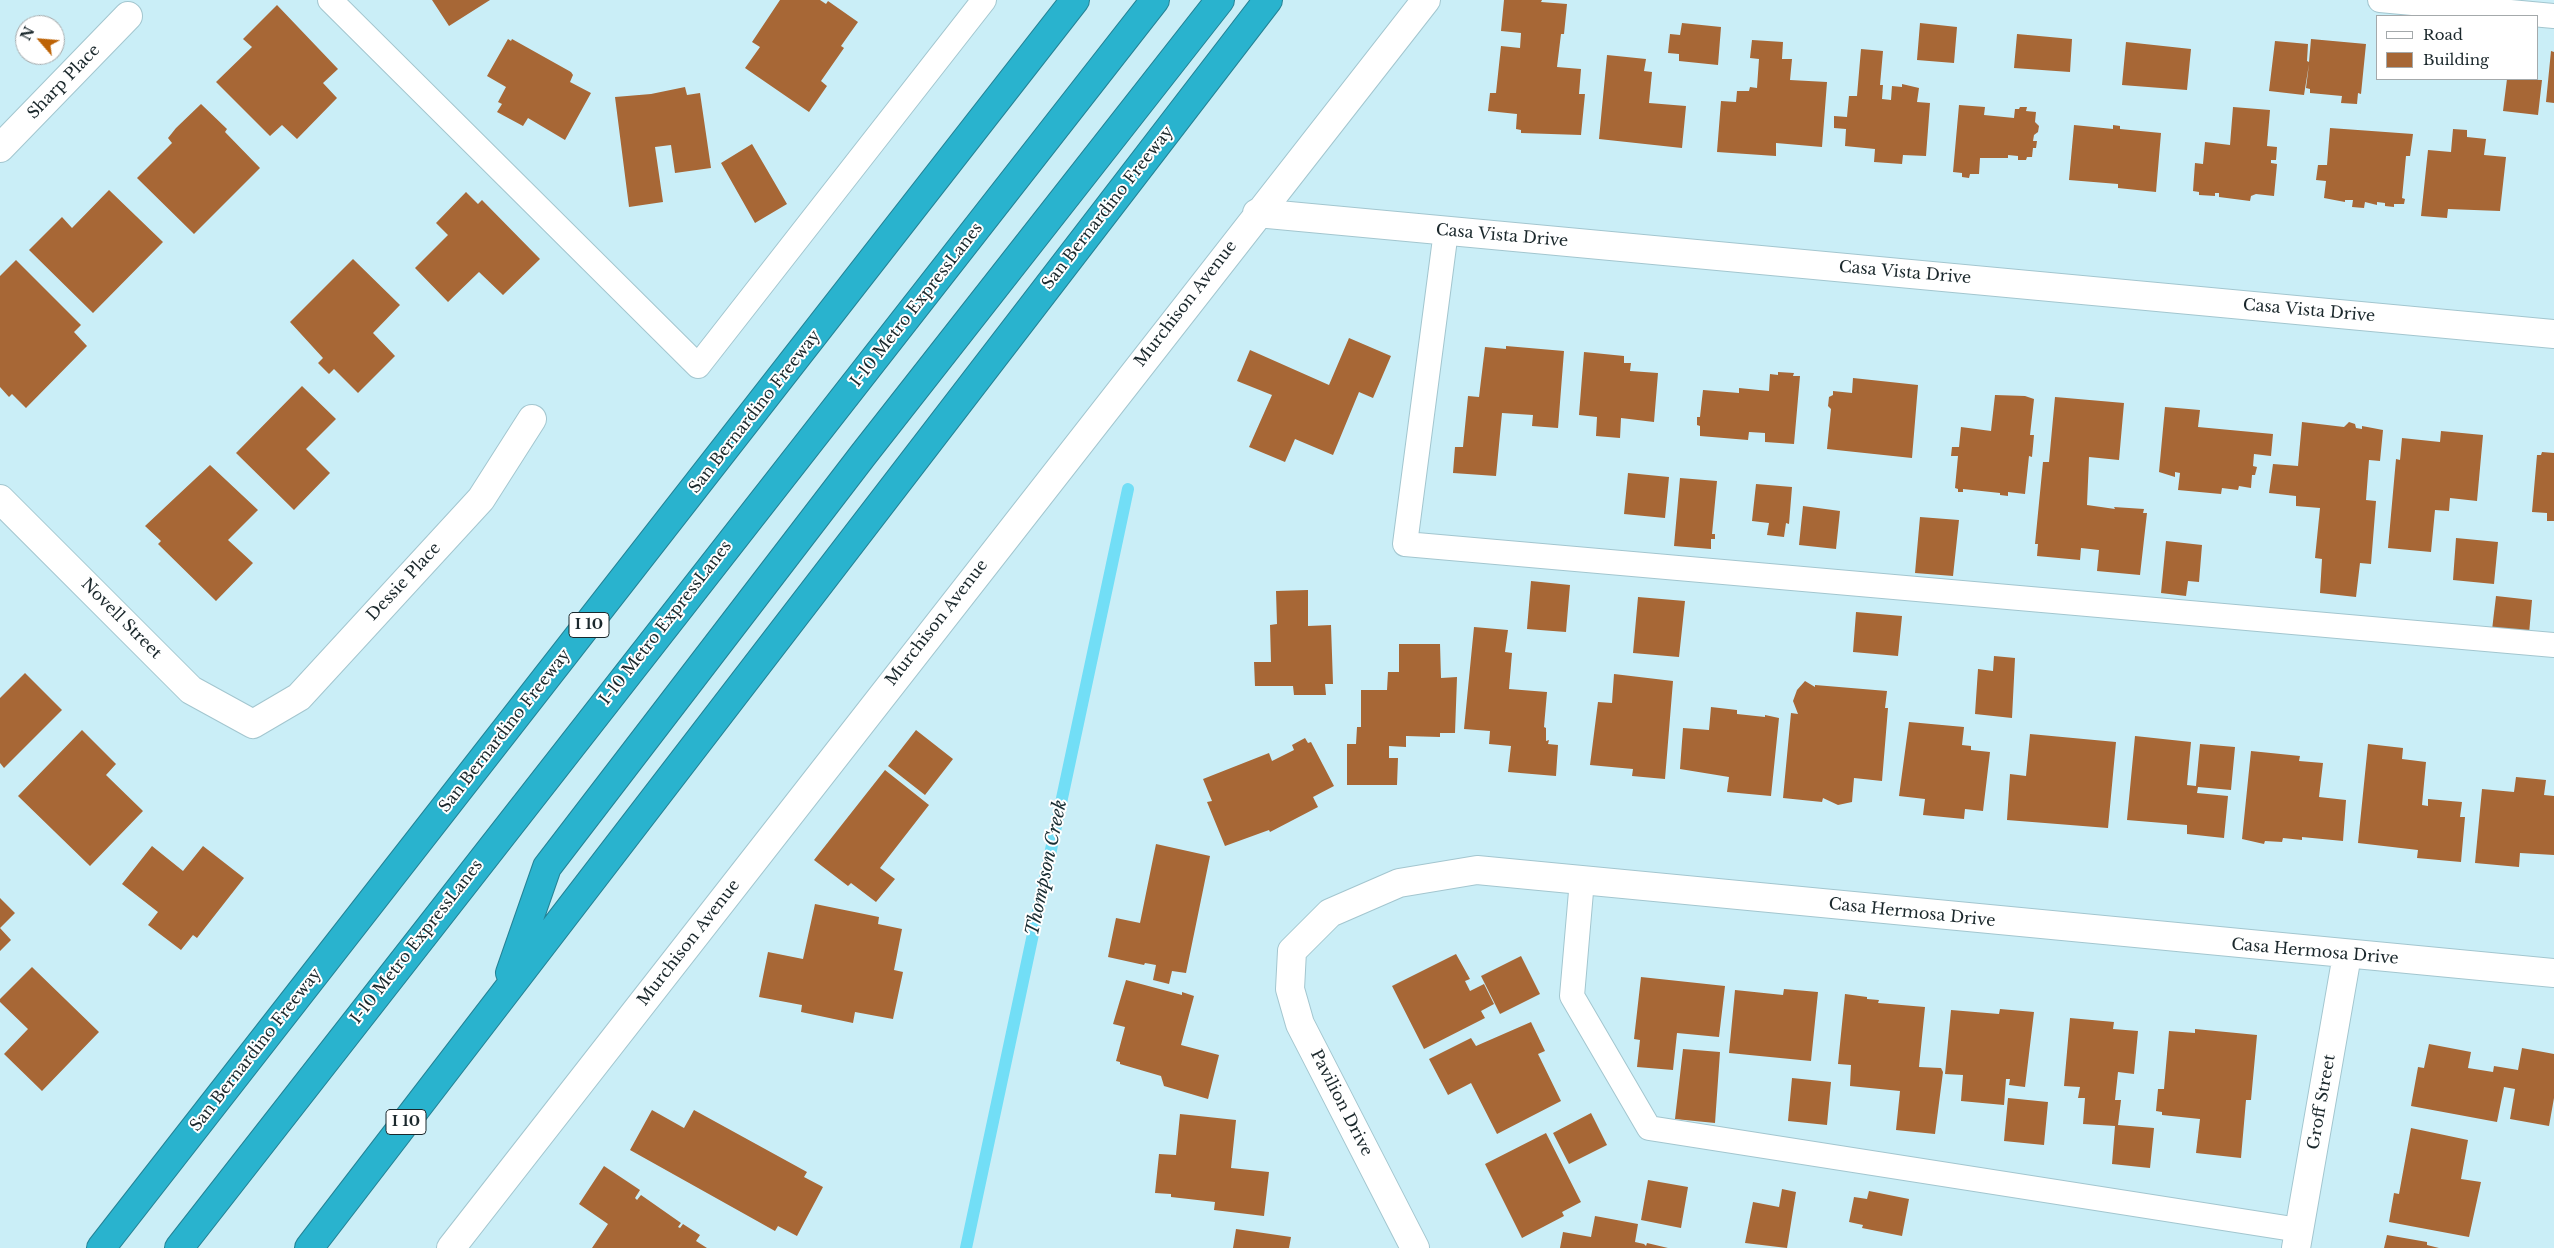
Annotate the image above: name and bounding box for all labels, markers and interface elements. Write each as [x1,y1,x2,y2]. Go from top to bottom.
north arrow [15,15,65,65]
legend [2376,15,2539,80]
text: N [17,24,39,44]
text: Road [2423,25,2463,44]
street label: Sharp Place [24,41,104,123]
text: Building [2423,50,2489,69]
street label: San Bernardino Freeway [1038,123,1178,293]
street label: I-10 Metro ExpressLanes [847,219,987,391]
street label: Casa Vista Drive [1435,221,1569,251]
street label: Murchison Avenue [1131,237,1241,371]
street label: Casa Vista Drive [1838,258,1972,288]
street label: Casa Vista Drive [2242,296,2376,326]
street label: San Bernardino Freeway [685,327,825,497]
street label: I-10 Metro ExpressLanes [596,537,736,709]
street label: Dessie Place [363,539,445,625]
street label: Murchison Avenue [882,556,992,690]
street label: Novell Street [77,575,165,663]
road number: I 10 [569,612,609,638]
street label: San Bernardino Freeway [435,646,575,816]
water label: Thompson Creek [1022,798,1072,938]
street label: I-10 Metro ExpressLanes [347,856,487,1028]
street label: Murchison Avenue [634,876,744,1010]
street label: Casa Hermosa Drive [1828,895,1996,931]
street label: Casa Hermosa Drive [2231,935,2399,969]
street label: San Bernardino Freeway [186,965,326,1135]
street label: Pavilion Drive [1306,1047,1376,1159]
street label: Groff Street [2304,1053,2340,1151]
road number: I 10 [386,1110,426,1134]

